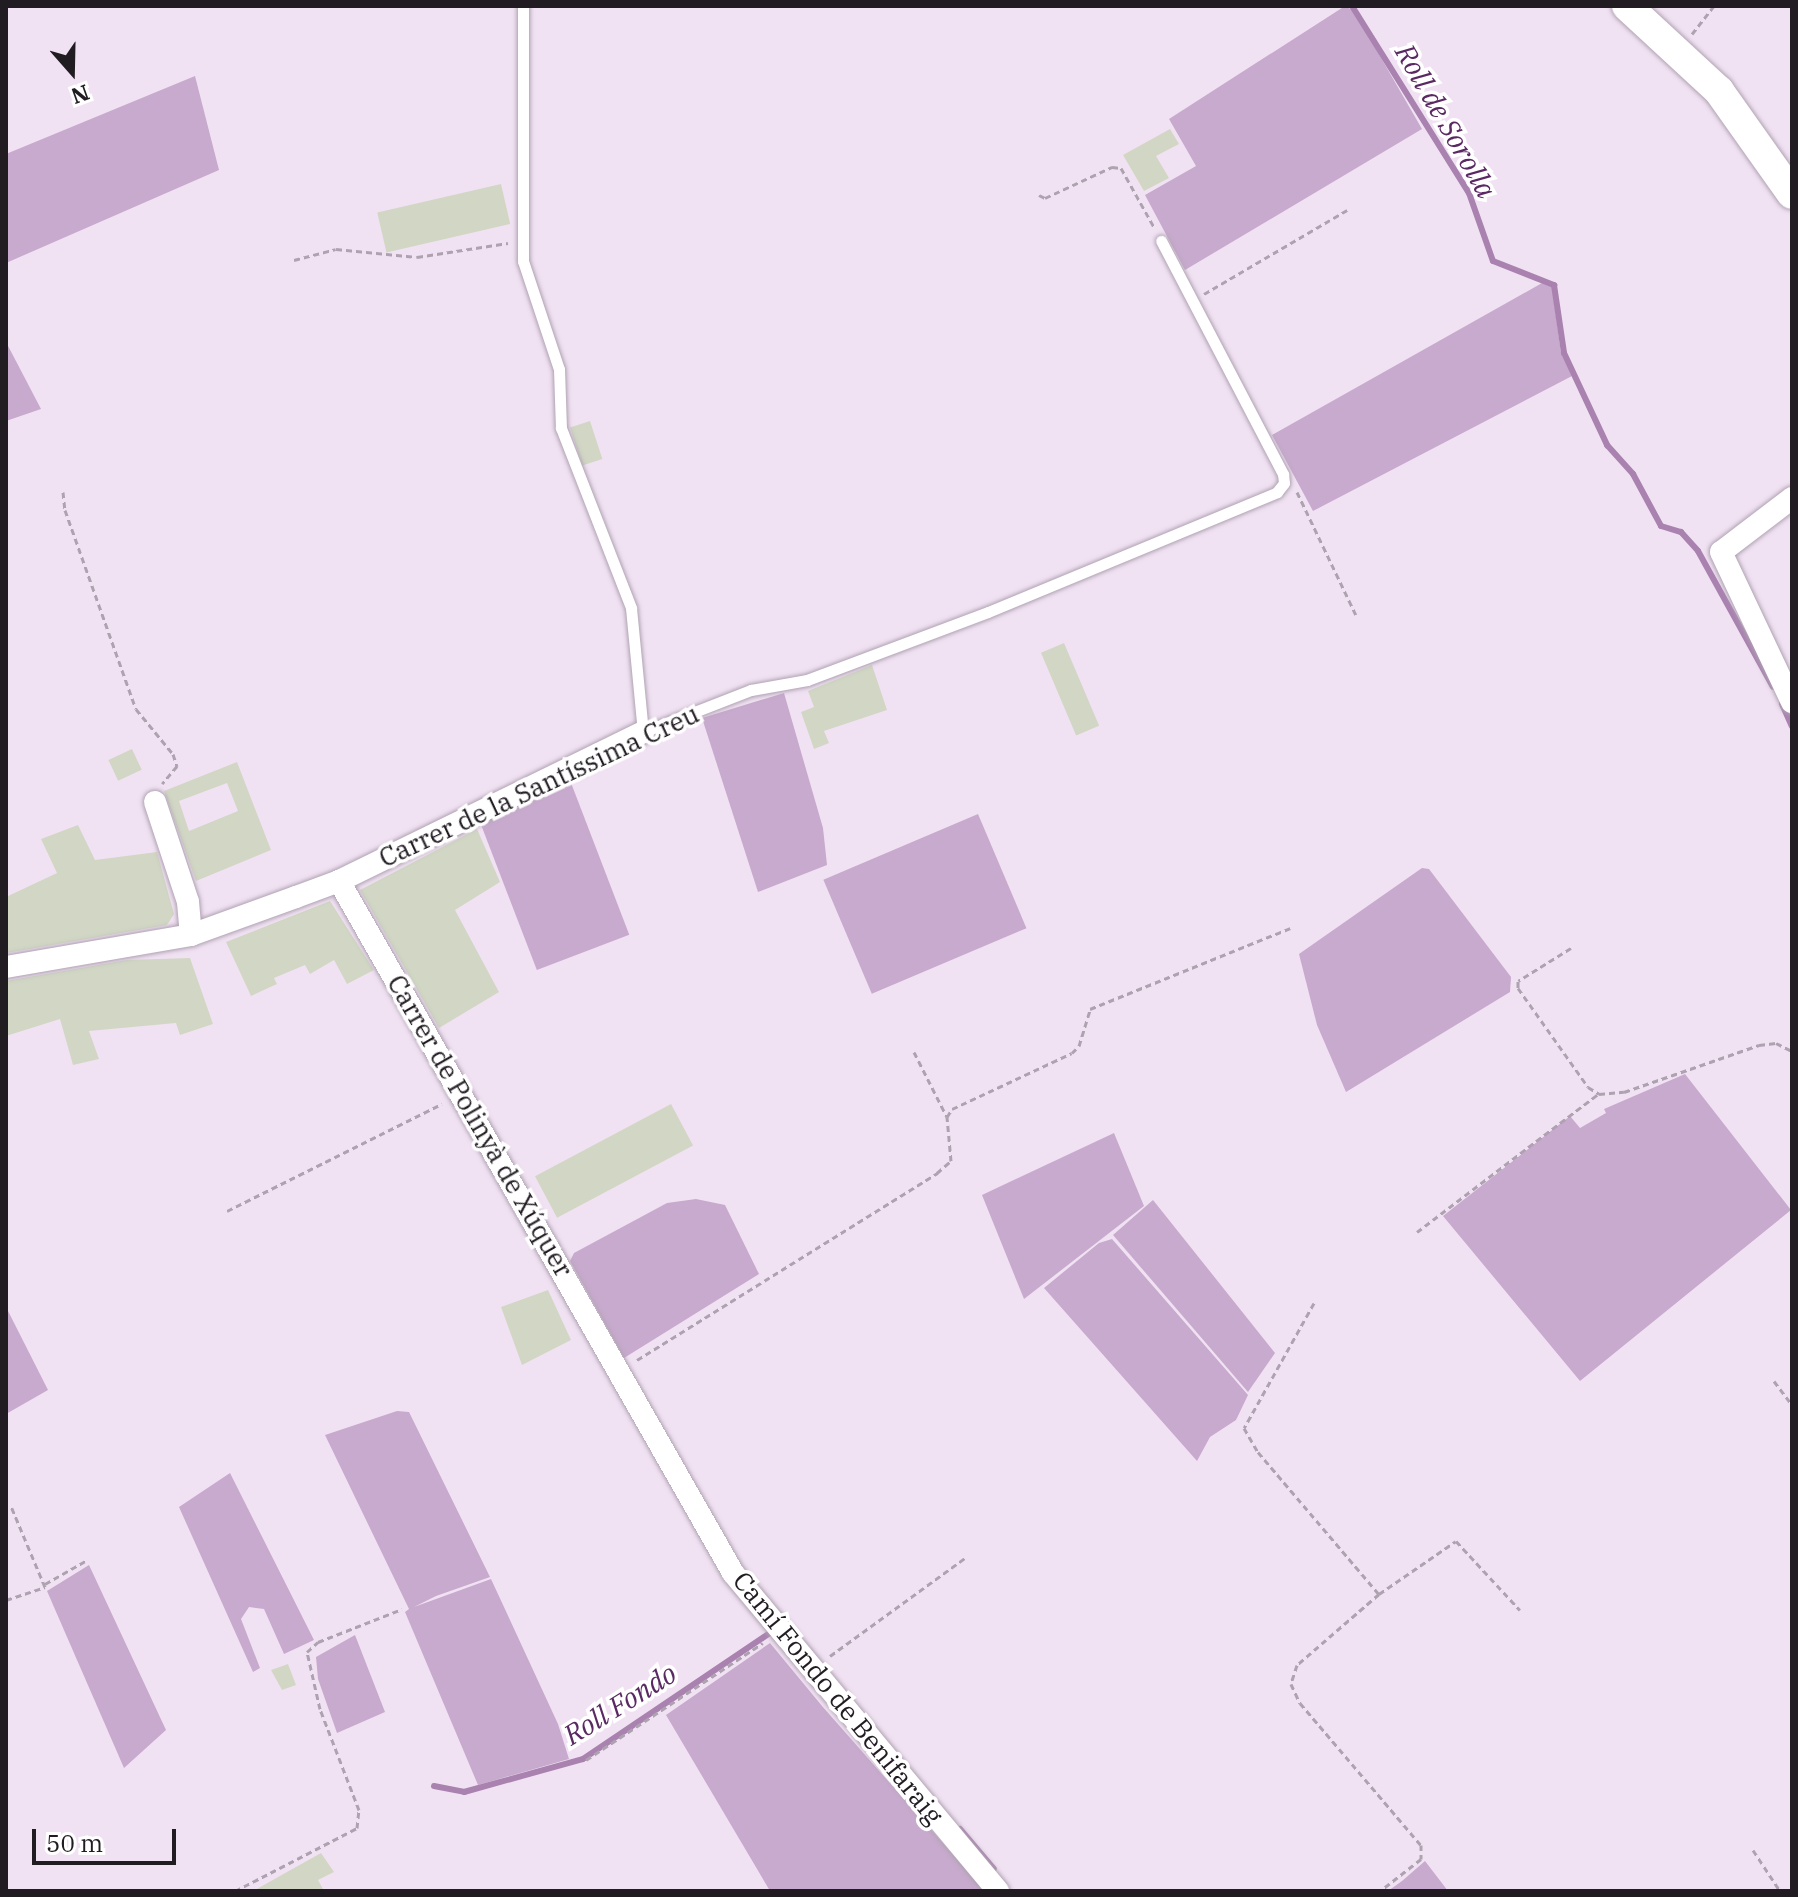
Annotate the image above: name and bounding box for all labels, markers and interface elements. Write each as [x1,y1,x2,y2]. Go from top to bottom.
north arrow [32,32,112,112]
water label: Roll de Sorolla [1388,38,1504,204]
text: N [67,78,94,112]
street label: Carrer de la Santíssima Creu [374,698,704,874]
street label: Carrer de Polinyà de Xúquer [381,970,579,1282]
street label: Camí Fondo de Benifaraig [726,1565,950,1831]
water label: Roll Fondo [557,1656,683,1752]
scale bar [36,1813,180,1863]
text: 50 m [46,1827,103,1859]

